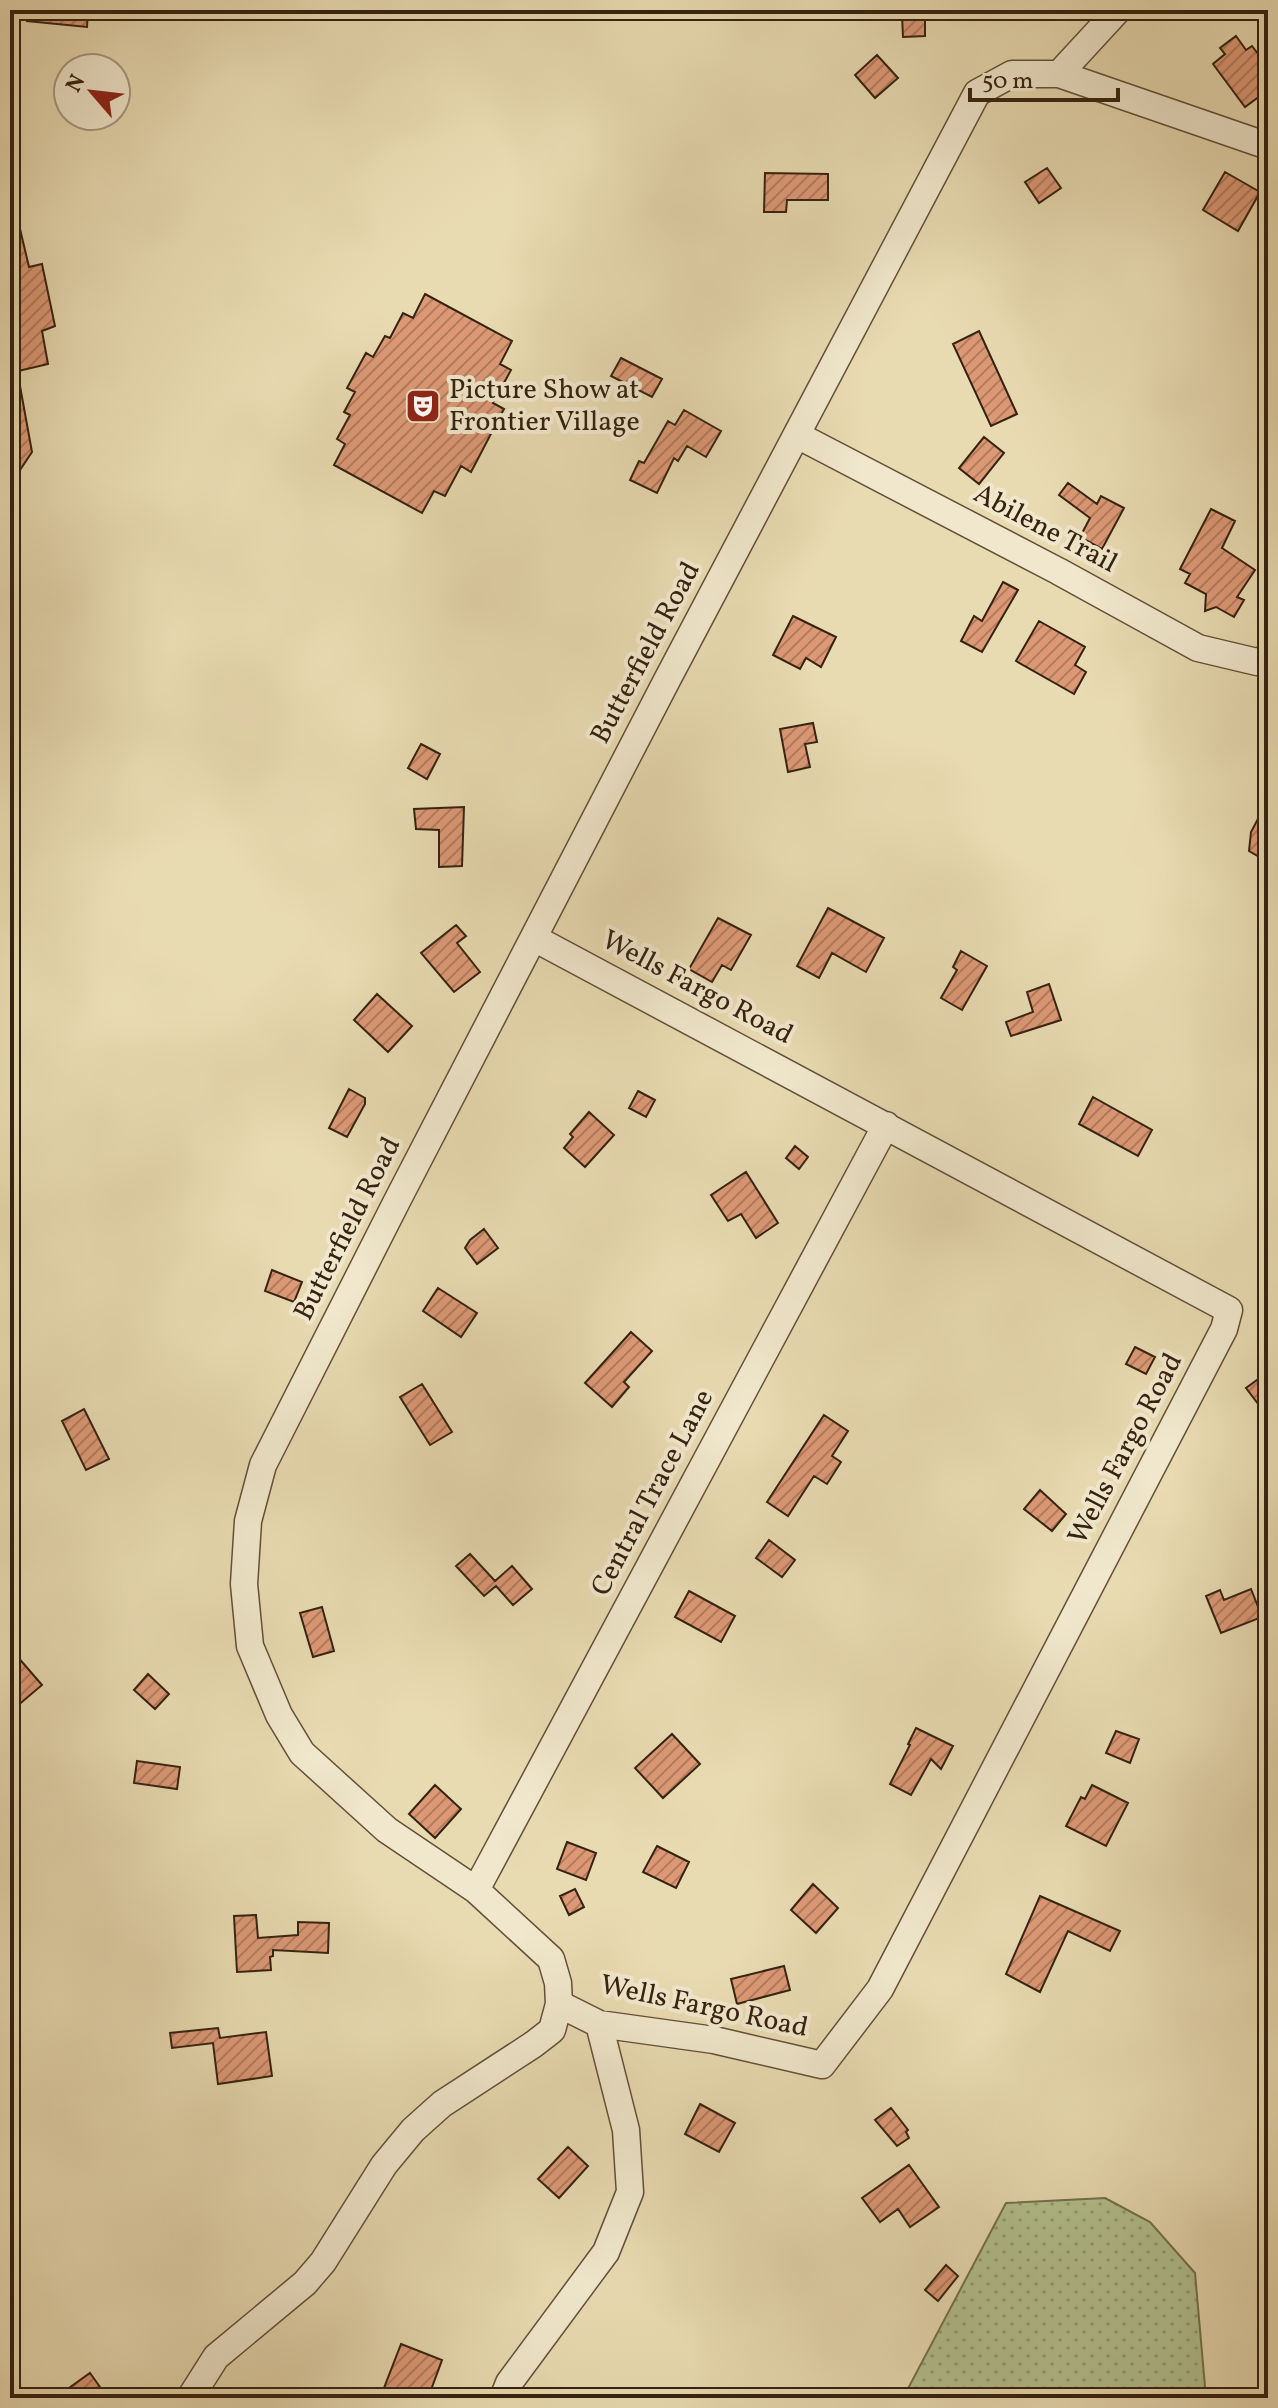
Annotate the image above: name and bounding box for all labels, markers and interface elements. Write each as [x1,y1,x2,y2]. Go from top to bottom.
north arrow [52,52,132,132]
scale bar [970,52,1118,102]
text: 50 m [982,65,1034,99]
text: N [59,69,94,98]
place label: Picture Show at Frontier Village [449,371,640,442]
theatre icon: Picture Show at Frontier Village [404,387,442,425]
street label: Abilene Trail [966,475,1124,583]
street label: Butterfield Road [582,555,710,751]
street label: Wells Fargo Road [594,921,800,1055]
street label: Butterfield Road [285,1131,411,1327]
street label: Wells Fargo Road [1059,1346,1193,1552]
street label: Central Trace Lane [582,1383,724,1603]
street label: Wells Fargo Road [597,1966,811,2048]

